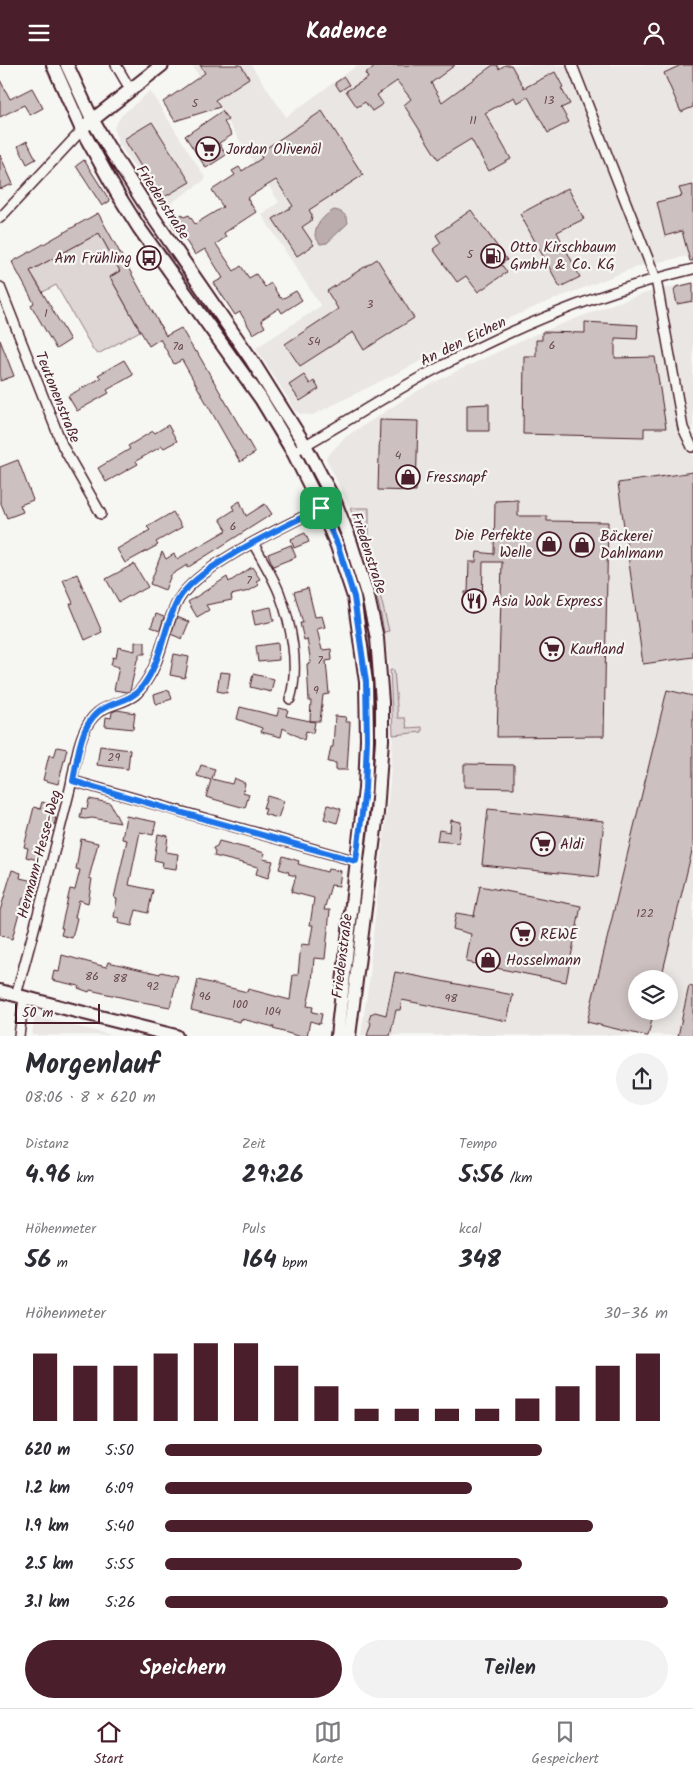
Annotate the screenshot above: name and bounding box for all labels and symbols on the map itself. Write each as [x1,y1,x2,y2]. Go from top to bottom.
house number: 13 [544,91,554,110]
house number: 5 [192,94,200,113]
house number: 11 [469,111,477,130]
supermarket icon: Jordan Olivenöl [195,136,221,162]
place label: Jordan Olivenöl [226,138,322,162]
street label: Friedenstraße [129,160,196,245]
place label: Otto Kirschbaum GmbH & Co. KG [510,236,616,277]
fuel station icon: Otto Kirschbaum GmbH & Co. KG [480,243,506,269]
bus stop icon: Am Frühling [136,245,162,271]
house number: 5 [467,245,475,264]
place label: Am Frühling [55,247,132,271]
house number: 3 [367,295,374,314]
house number: 1 [44,304,48,323]
street label: An den Eichen [416,311,511,373]
house number: 54 [307,332,321,351]
house number: 6 [549,336,555,355]
house number: 7a [172,337,184,356]
street label: Teutonenstraße [28,348,86,447]
house number: 4 [395,446,402,465]
shop icon: Fressnapf [395,464,421,490]
place label: Fressnapf [426,466,488,490]
pin [300,487,342,529]
street label: Friedenstraße [343,509,393,598]
house number: 6 [230,517,236,536]
place label: Die Perfekte Welle [454,524,532,565]
place label: Bäckerei Dahlmann [600,525,663,566]
shop icon: Die Perfekte Welle [536,531,562,557]
shop icon: Bäckerei Dahlmann [569,532,595,558]
house number: 7 [246,571,252,590]
restaurant icon: Asia Wok Express [461,588,487,614]
place label: Asia Wok Express [492,590,603,614]
supermarket icon: Kaufland [539,636,565,662]
place label: Kaufland [570,638,624,662]
house number: 7 [317,651,323,670]
house number: 9 [313,681,319,700]
house number: 29 [108,748,121,767]
street label: Hermann-Hesse-Weg [11,787,69,921]
supermarket icon: Aldi [530,831,556,857]
place label: Aldi [560,833,585,857]
house number: 122 [636,904,654,923]
street label: Friedenstraße [326,912,360,1000]
supermarket icon: REWE [510,921,536,947]
place label: REWE [540,923,579,947]
shop icon: Hosselmann [475,947,501,973]
place label: Hosselmann [506,949,581,973]
house number: 86 [85,967,99,986]
house number: 88 [113,969,128,988]
house number: 92 [147,977,159,996]
house number: 96 [199,987,211,1006]
house number: 98 [444,989,458,1008]
house number: 100 [232,995,248,1014]
scale bar [15,1001,100,1024]
house number: 104 [265,1002,282,1021]

